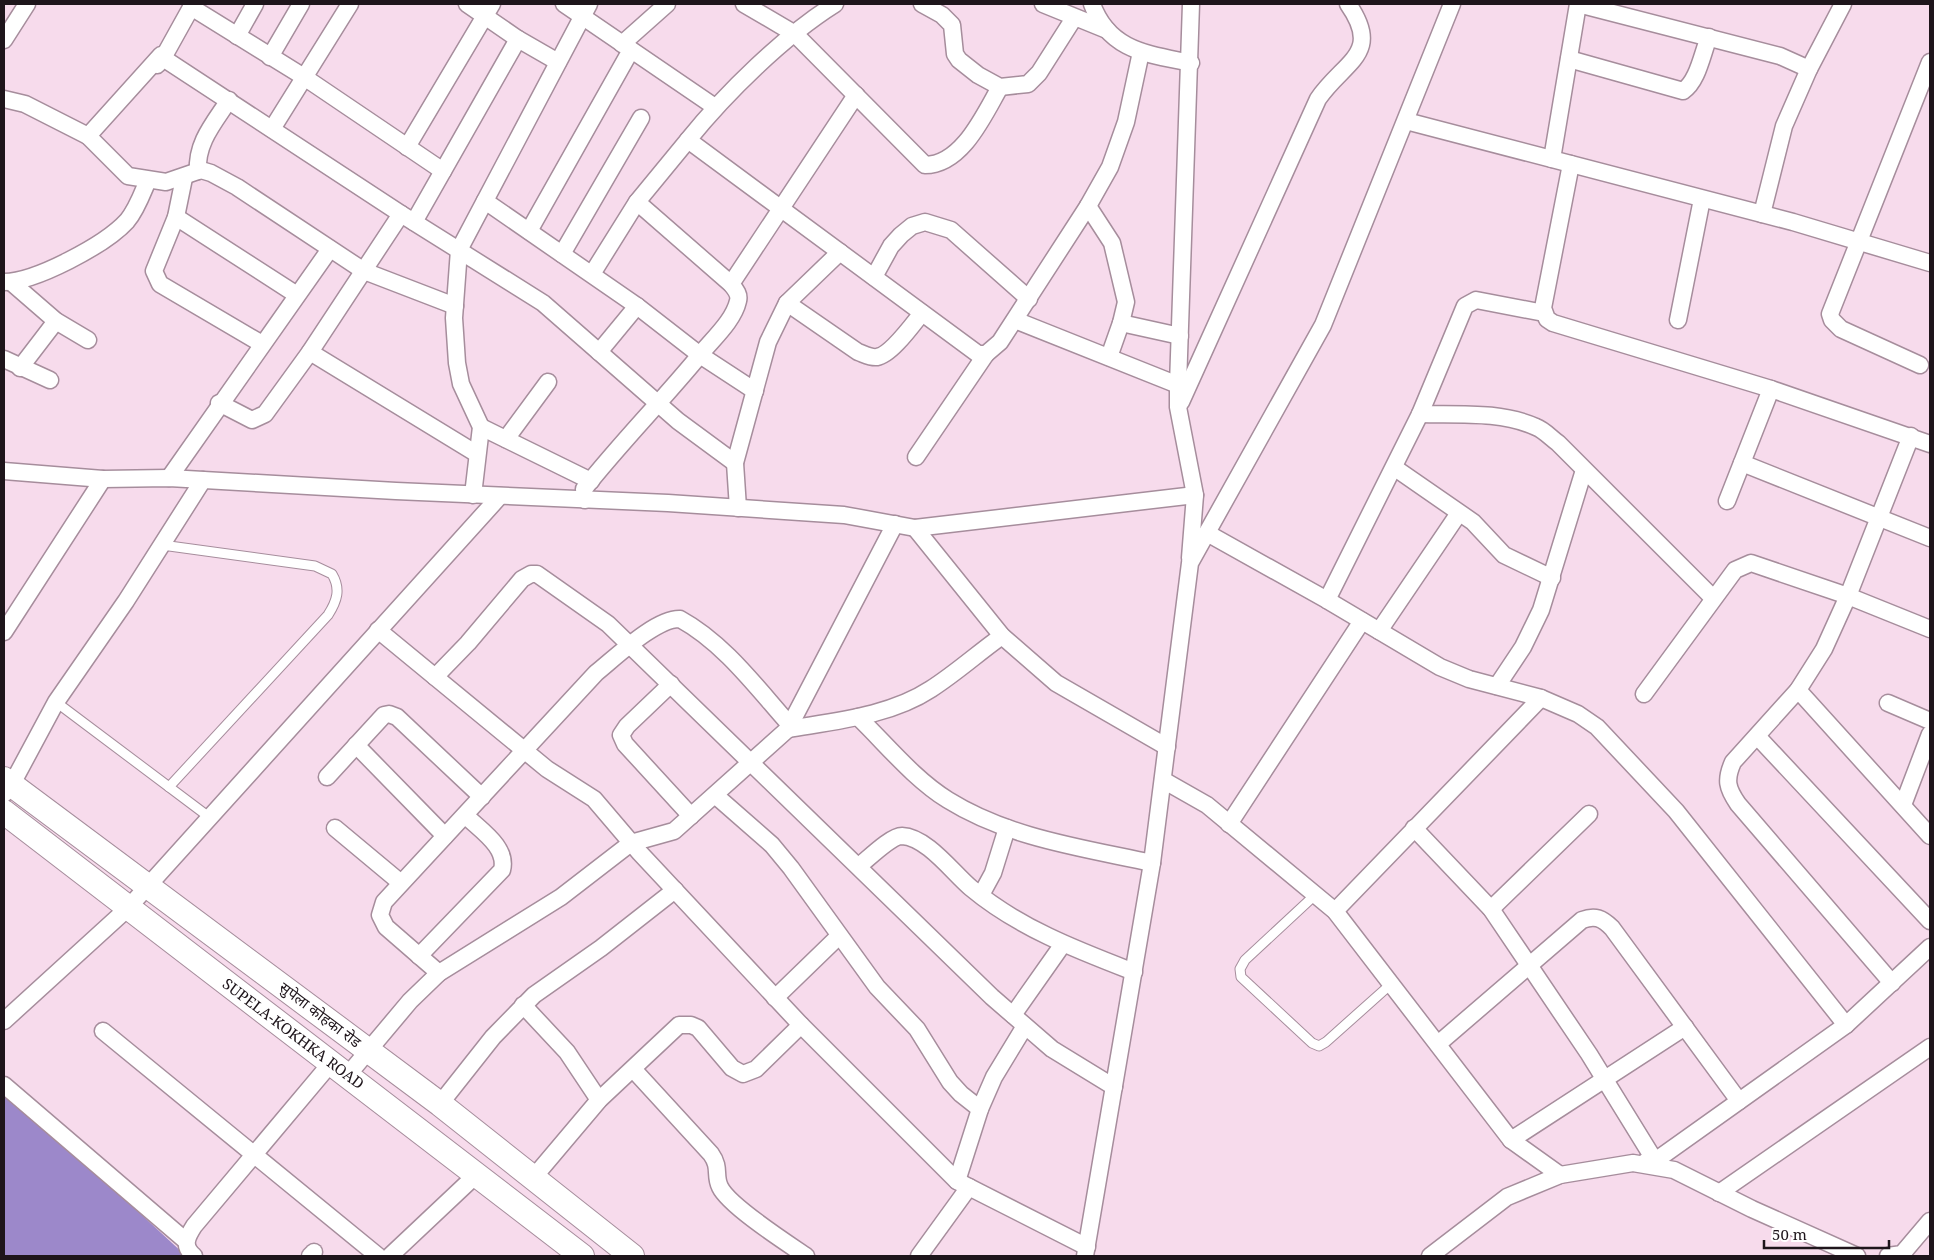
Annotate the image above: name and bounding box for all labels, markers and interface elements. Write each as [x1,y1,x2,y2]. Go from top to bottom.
street label: SUPELA-KOKHKA ROAD [219,973,369,1093]
street label: सुपेला कोहका रोड [275,977,366,1053]
scale bar [1764,1218,1889,1250]
text: 50 m [1772,1224,1807,1244]

